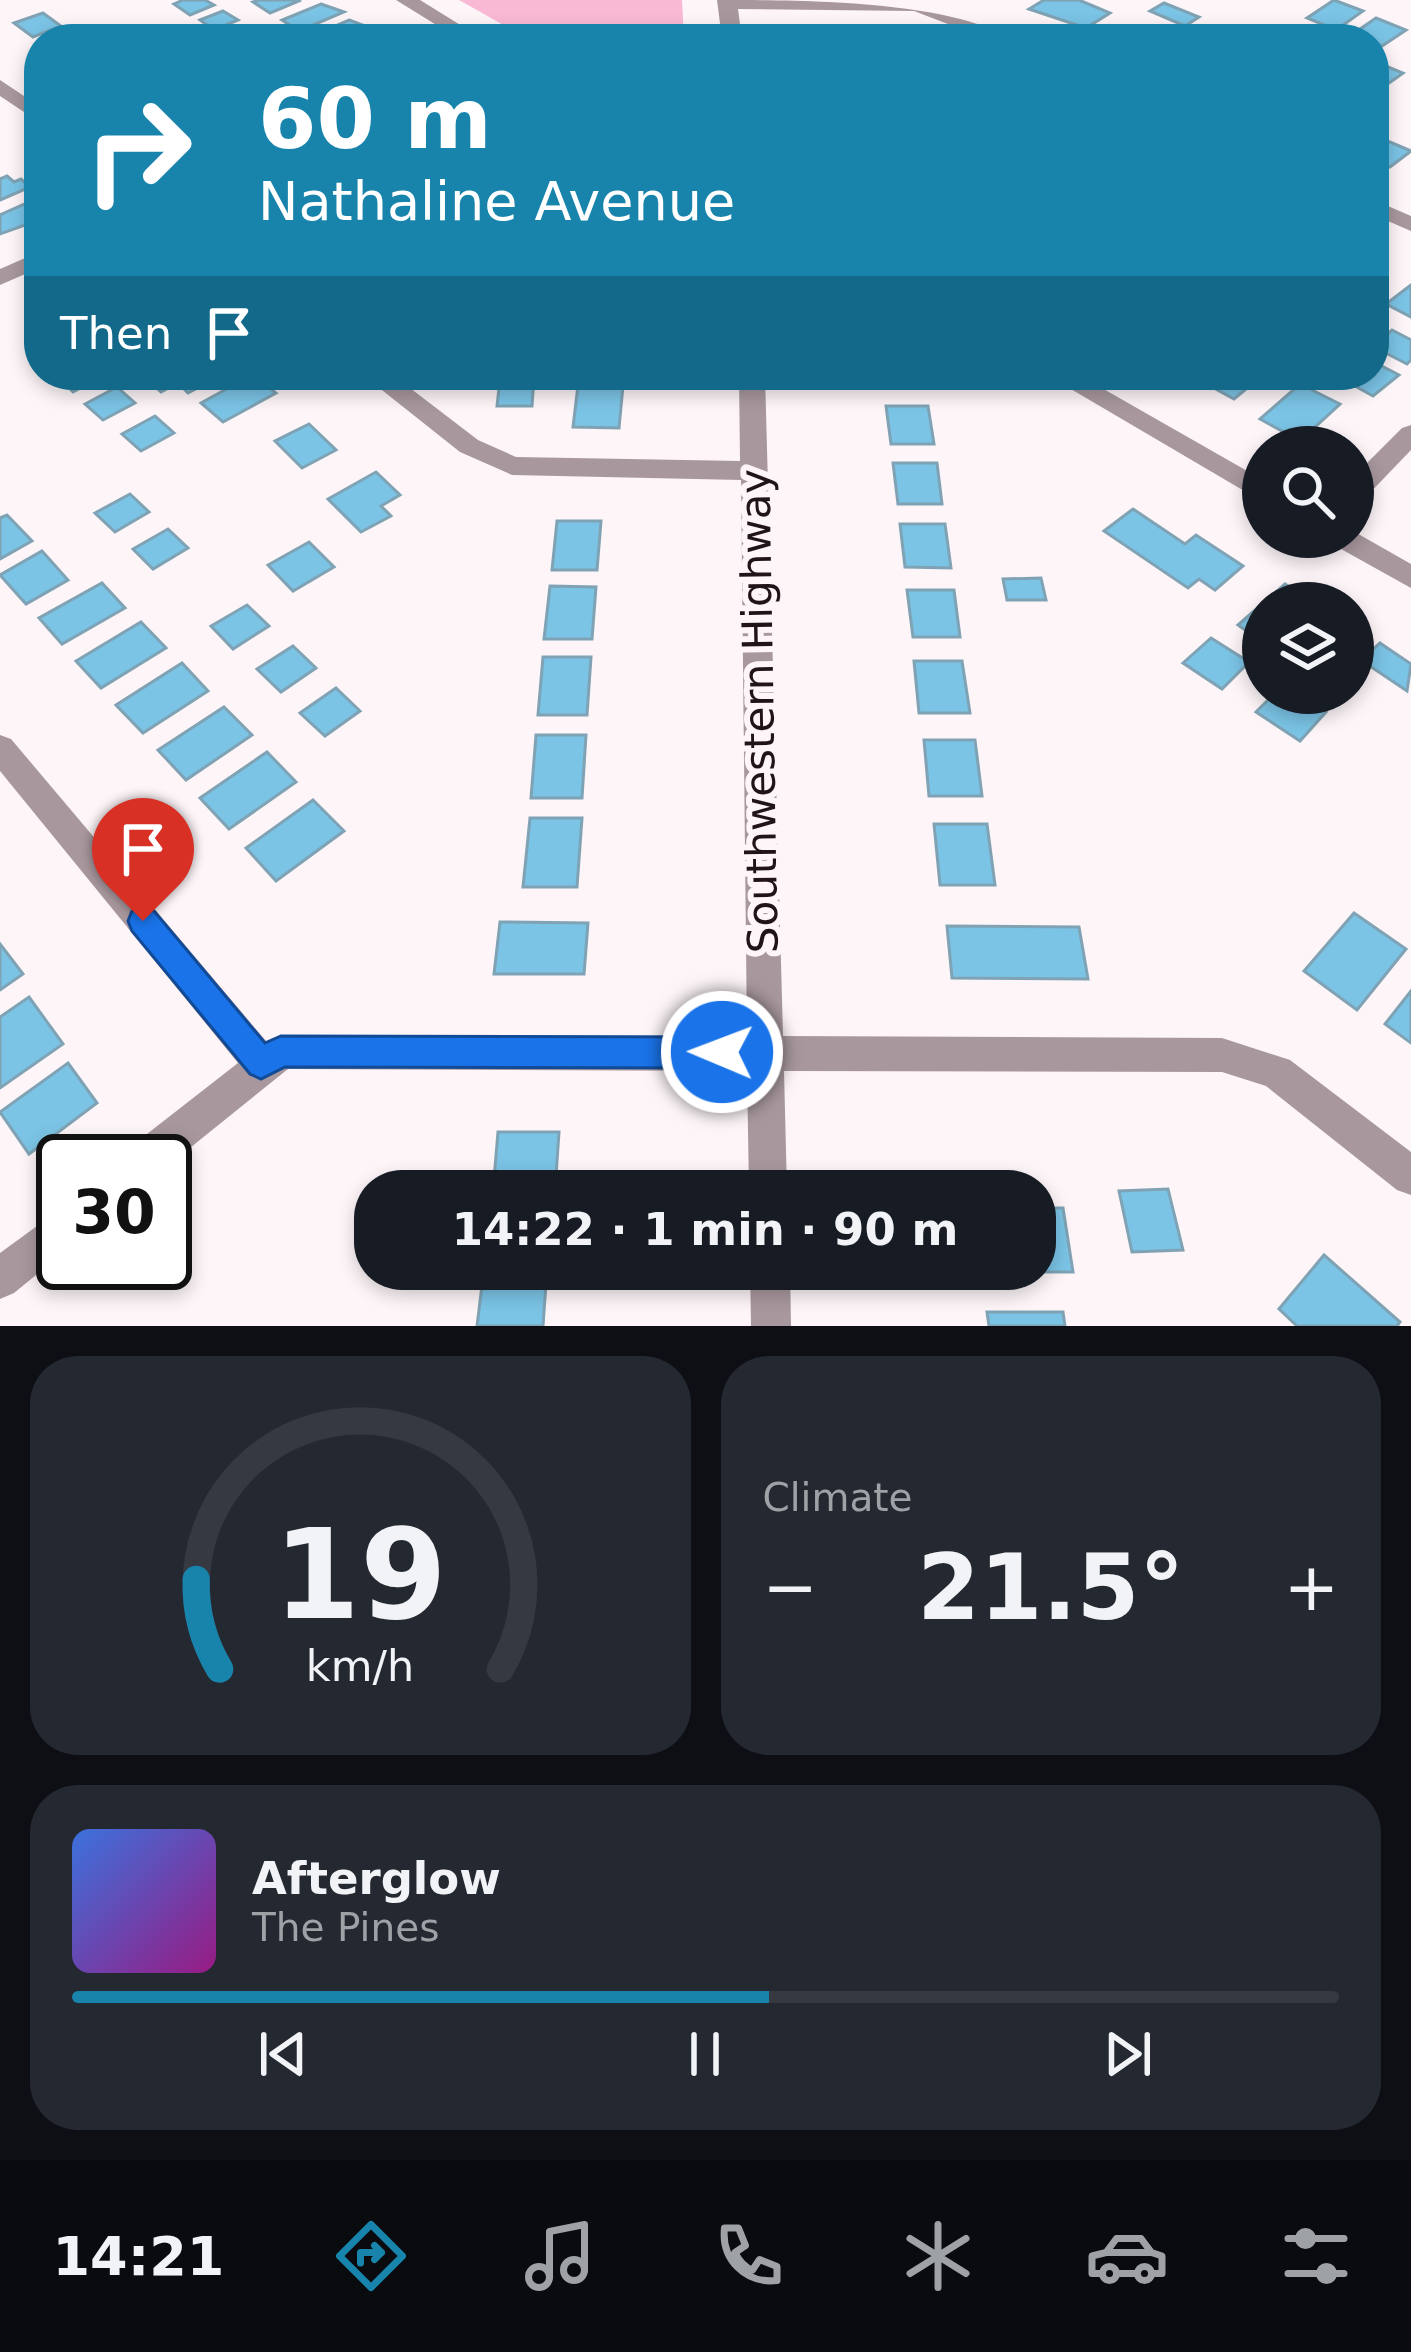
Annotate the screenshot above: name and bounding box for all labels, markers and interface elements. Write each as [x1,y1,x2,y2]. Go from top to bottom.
text: 60 m [258,70,492,168]
icon: right [60,72,216,228]
text: Nathaline Avenue [258,170,735,233]
icon: arrive [196,300,262,366]
text: Then [60,307,172,360]
map controls [1242,426,1374,714]
button: search [1242,426,1374,558]
street label: Southwestern Highway [730,468,788,954]
button: layers [1242,582,1374,714]
pin [92,798,194,921]
icon: arrive [110,816,176,882]
position arrow [659,989,785,1115]
speed limit sign: 30 [36,1134,192,1290]
text: 14:22 · 1 min · 90 m [452,1203,958,1256]
text: Climate [763,1475,913,1520]
text: 19 [273,1502,447,1647]
text: 21.5° [917,1535,1184,1640]
text: − [763,1549,818,1626]
text: + [1284,1549,1339,1626]
text: km/h [306,1640,414,1690]
text: Afterglow [252,1852,501,1905]
text: The Pines [252,1905,439,1950]
icon: previous [250,2021,316,2087]
icon: pause [672,2021,738,2087]
icon: next [1095,2021,1161,2087]
icon: directions [329,2214,413,2298]
icon: music [518,2214,602,2298]
icon: phone [707,2214,791,2298]
icon: climate [896,2214,980,2298]
icon: car [1085,2214,1169,2298]
icon: filters [1274,2214,1358,2298]
text: 14:21 [53,2225,224,2288]

